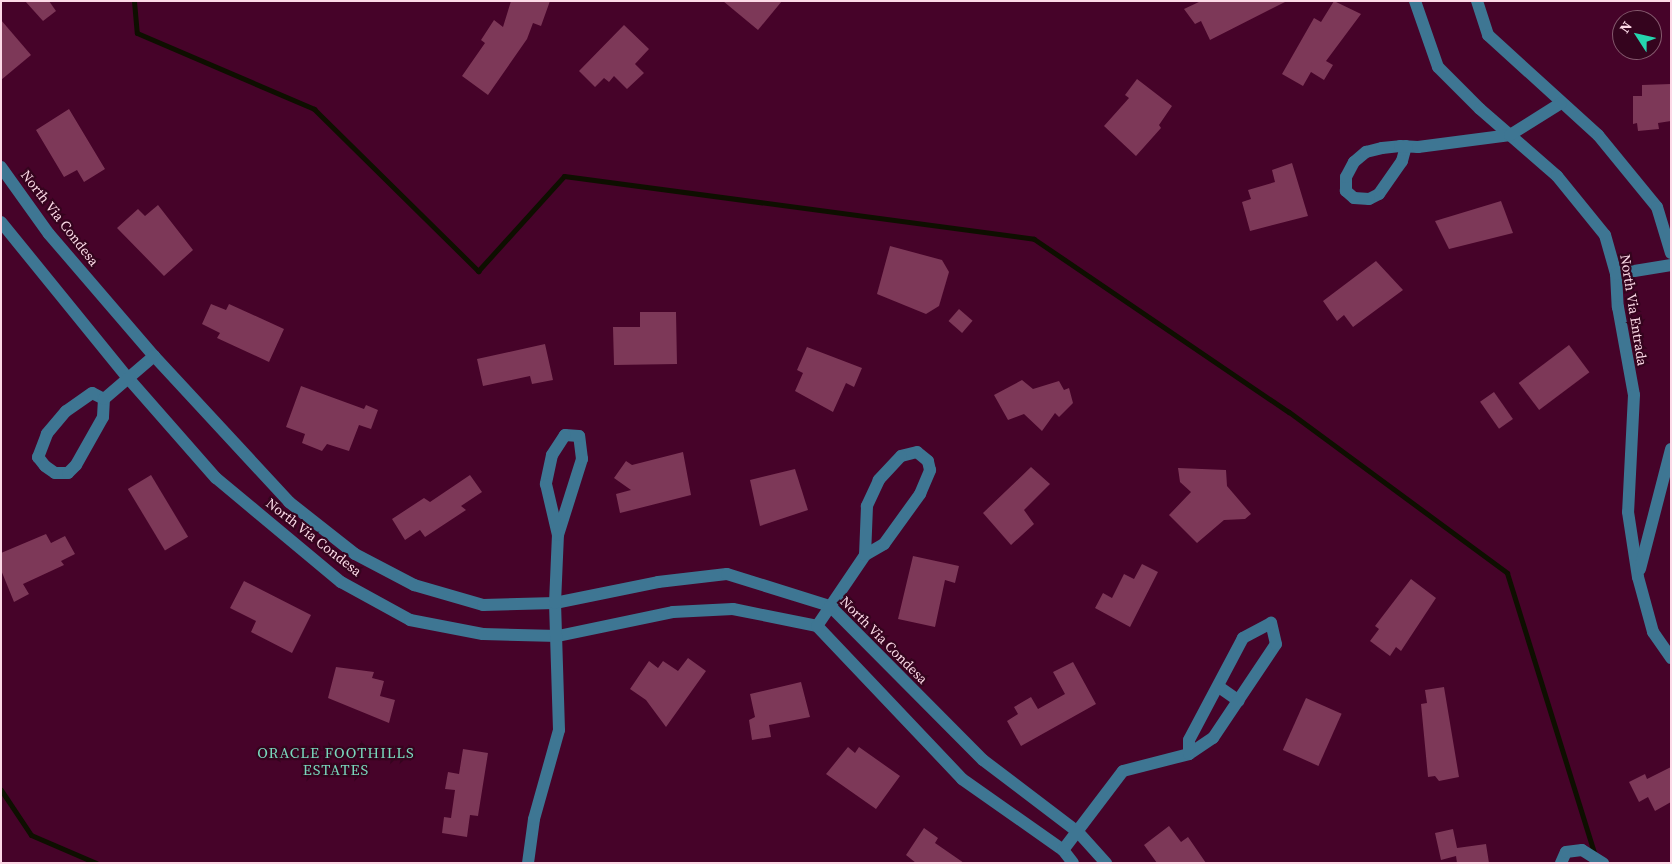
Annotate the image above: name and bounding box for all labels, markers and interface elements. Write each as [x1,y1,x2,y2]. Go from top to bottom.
north arrow [1612,10,1662,60]
text: N [1614,17,1637,37]
street label: North Via Condesa [17,167,103,269]
street label: North Via Entrada [1617,253,1651,367]
street label: North Via Condesa [263,494,365,580]
street label: North Via Condesa [837,593,931,687]
district label: ORACLE FOOTHILLS ESTATES [255,743,417,778]

